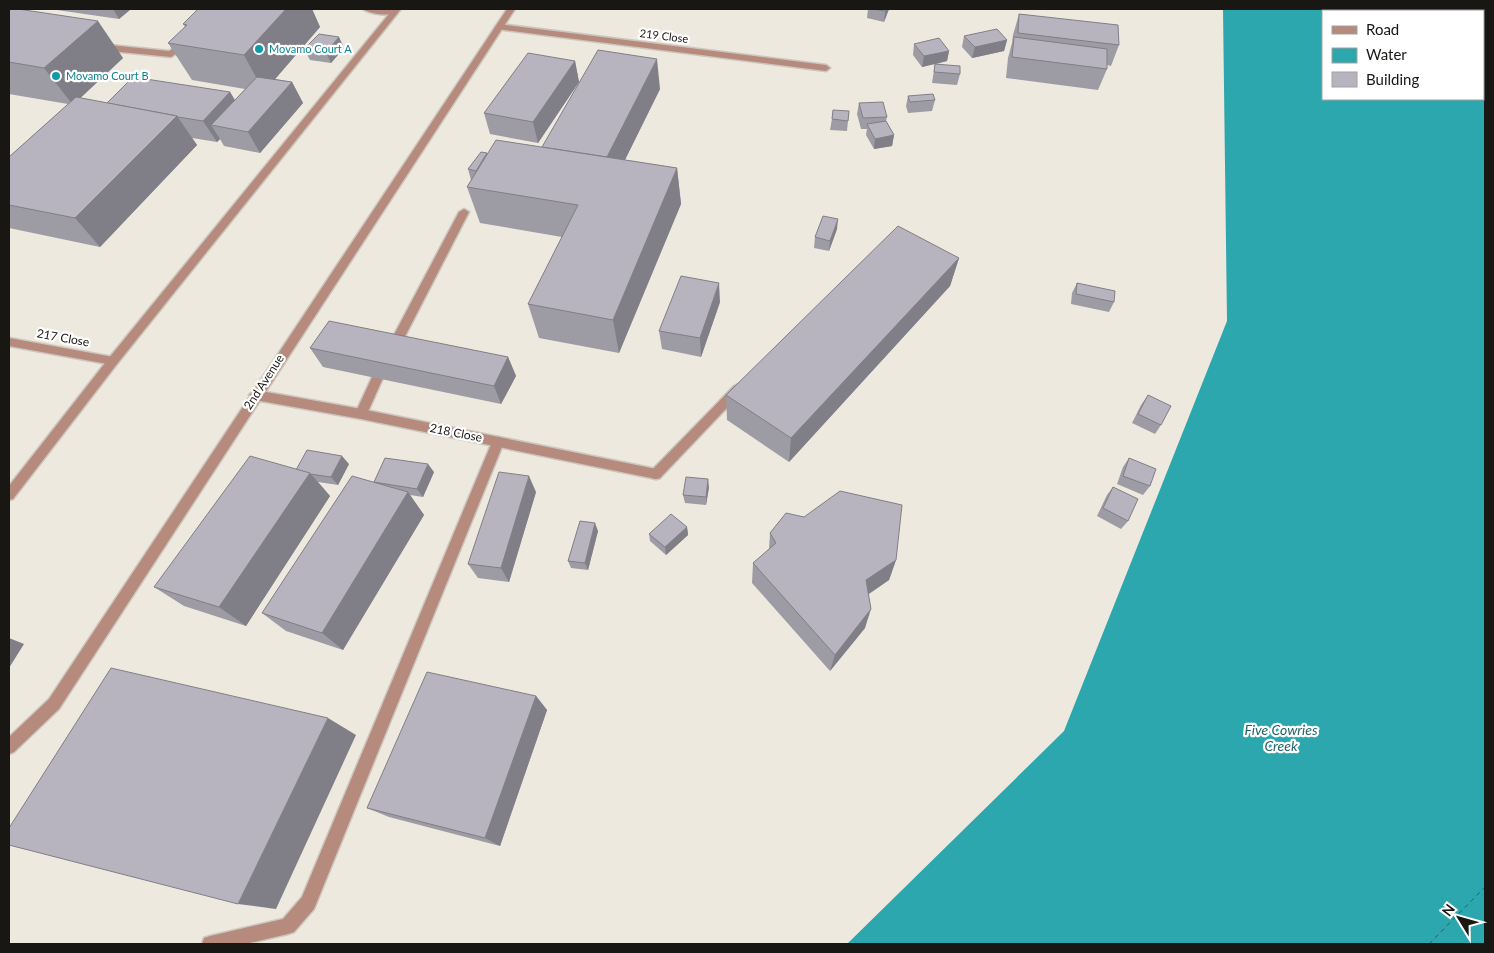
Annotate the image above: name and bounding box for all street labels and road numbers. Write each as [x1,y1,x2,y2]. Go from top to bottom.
street label: 219 Close [639,26,689,45]
street label: 217 Close [36,326,91,350]
street label: 2nd Avenue [240,351,287,412]
street label: 218 Close [429,420,484,445]

